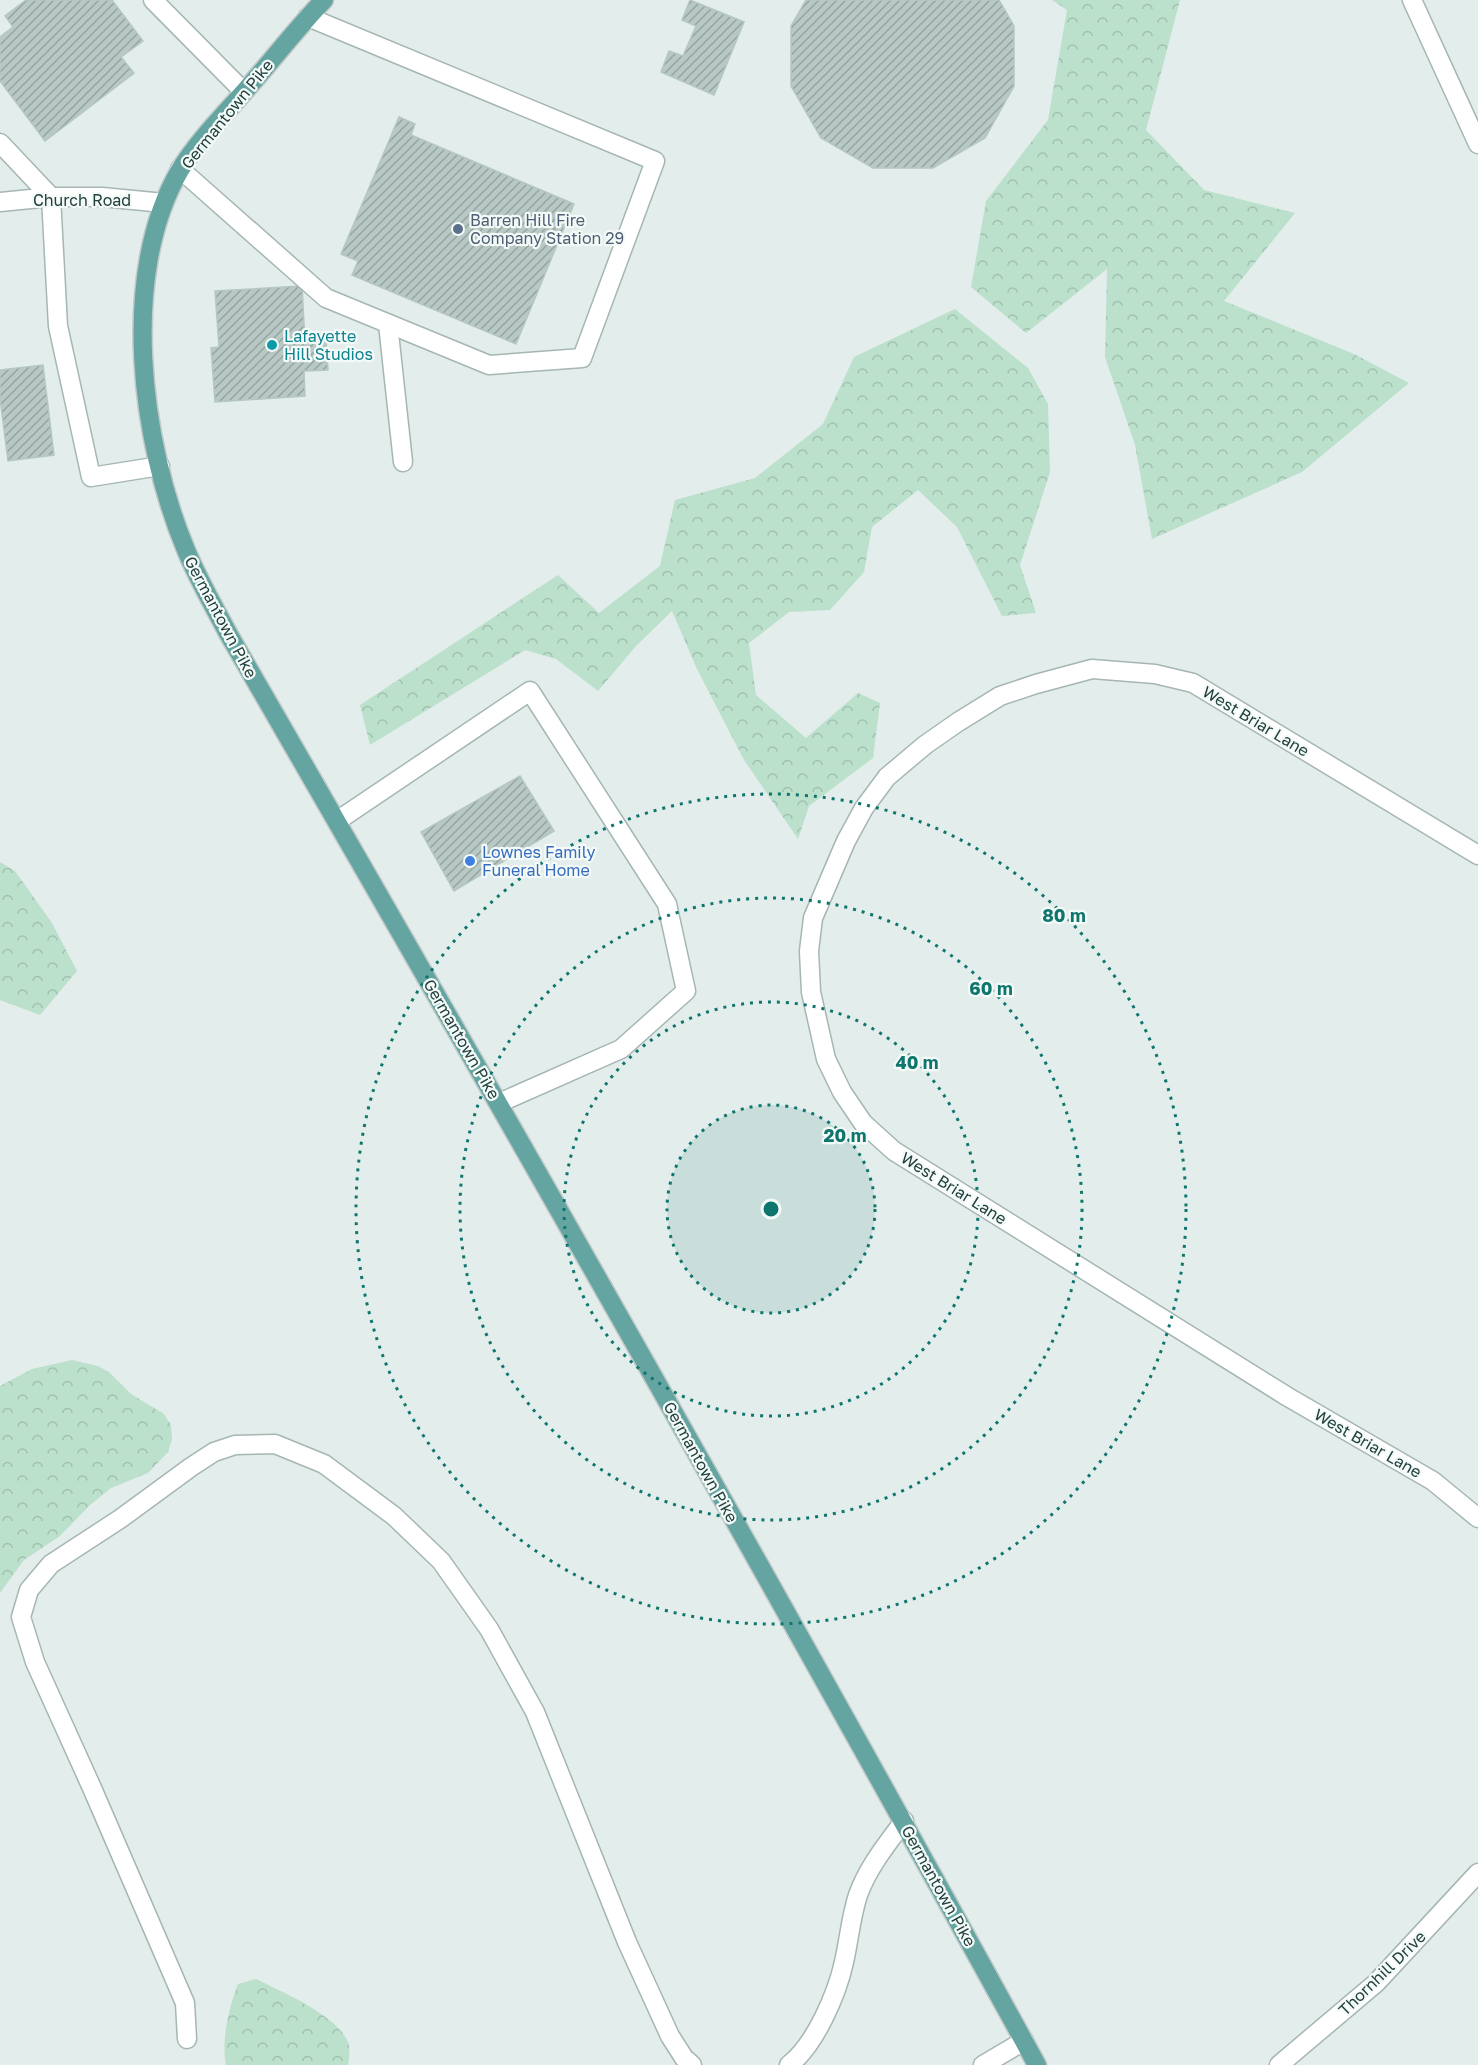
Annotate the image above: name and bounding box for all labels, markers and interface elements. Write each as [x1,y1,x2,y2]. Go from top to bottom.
street label: Germantown Pike [177,55,277,173]
street label: Church Road [33,190,131,210]
place label: Barren Hill Fire Company Station 29 [470,210,624,248]
marker: Barren Hill Fire Company Station 29 [451,222,465,236]
place label: Lafayette Hill Studios [284,326,373,364]
marker: Lafayette Hill Studios [265,338,279,352]
street label: Germantown Pike [180,553,262,681]
street label: West Briar Lane [1199,681,1313,761]
place label: Lownes Family Funeral Home [482,842,595,880]
marker: Lownes Family Funeral Home [463,854,477,868]
text: 80 m [1042,904,1086,926]
street label: Germantown Pike [420,976,504,1102]
text: 60 m [969,977,1013,999]
text: 40 m [895,1051,939,1073]
text: 20 m [824,1124,866,1146]
street label: West Briar Lane [897,1147,1011,1229]
centre of rings [761,1199,781,1219]
street label: Germantown Pike [660,1398,742,1526]
street label: West Briar Lane [1311,1404,1425,1482]
street label: Germantown Pike [898,1822,980,1950]
street label: Thornhill Drive [1334,1926,1430,2020]

